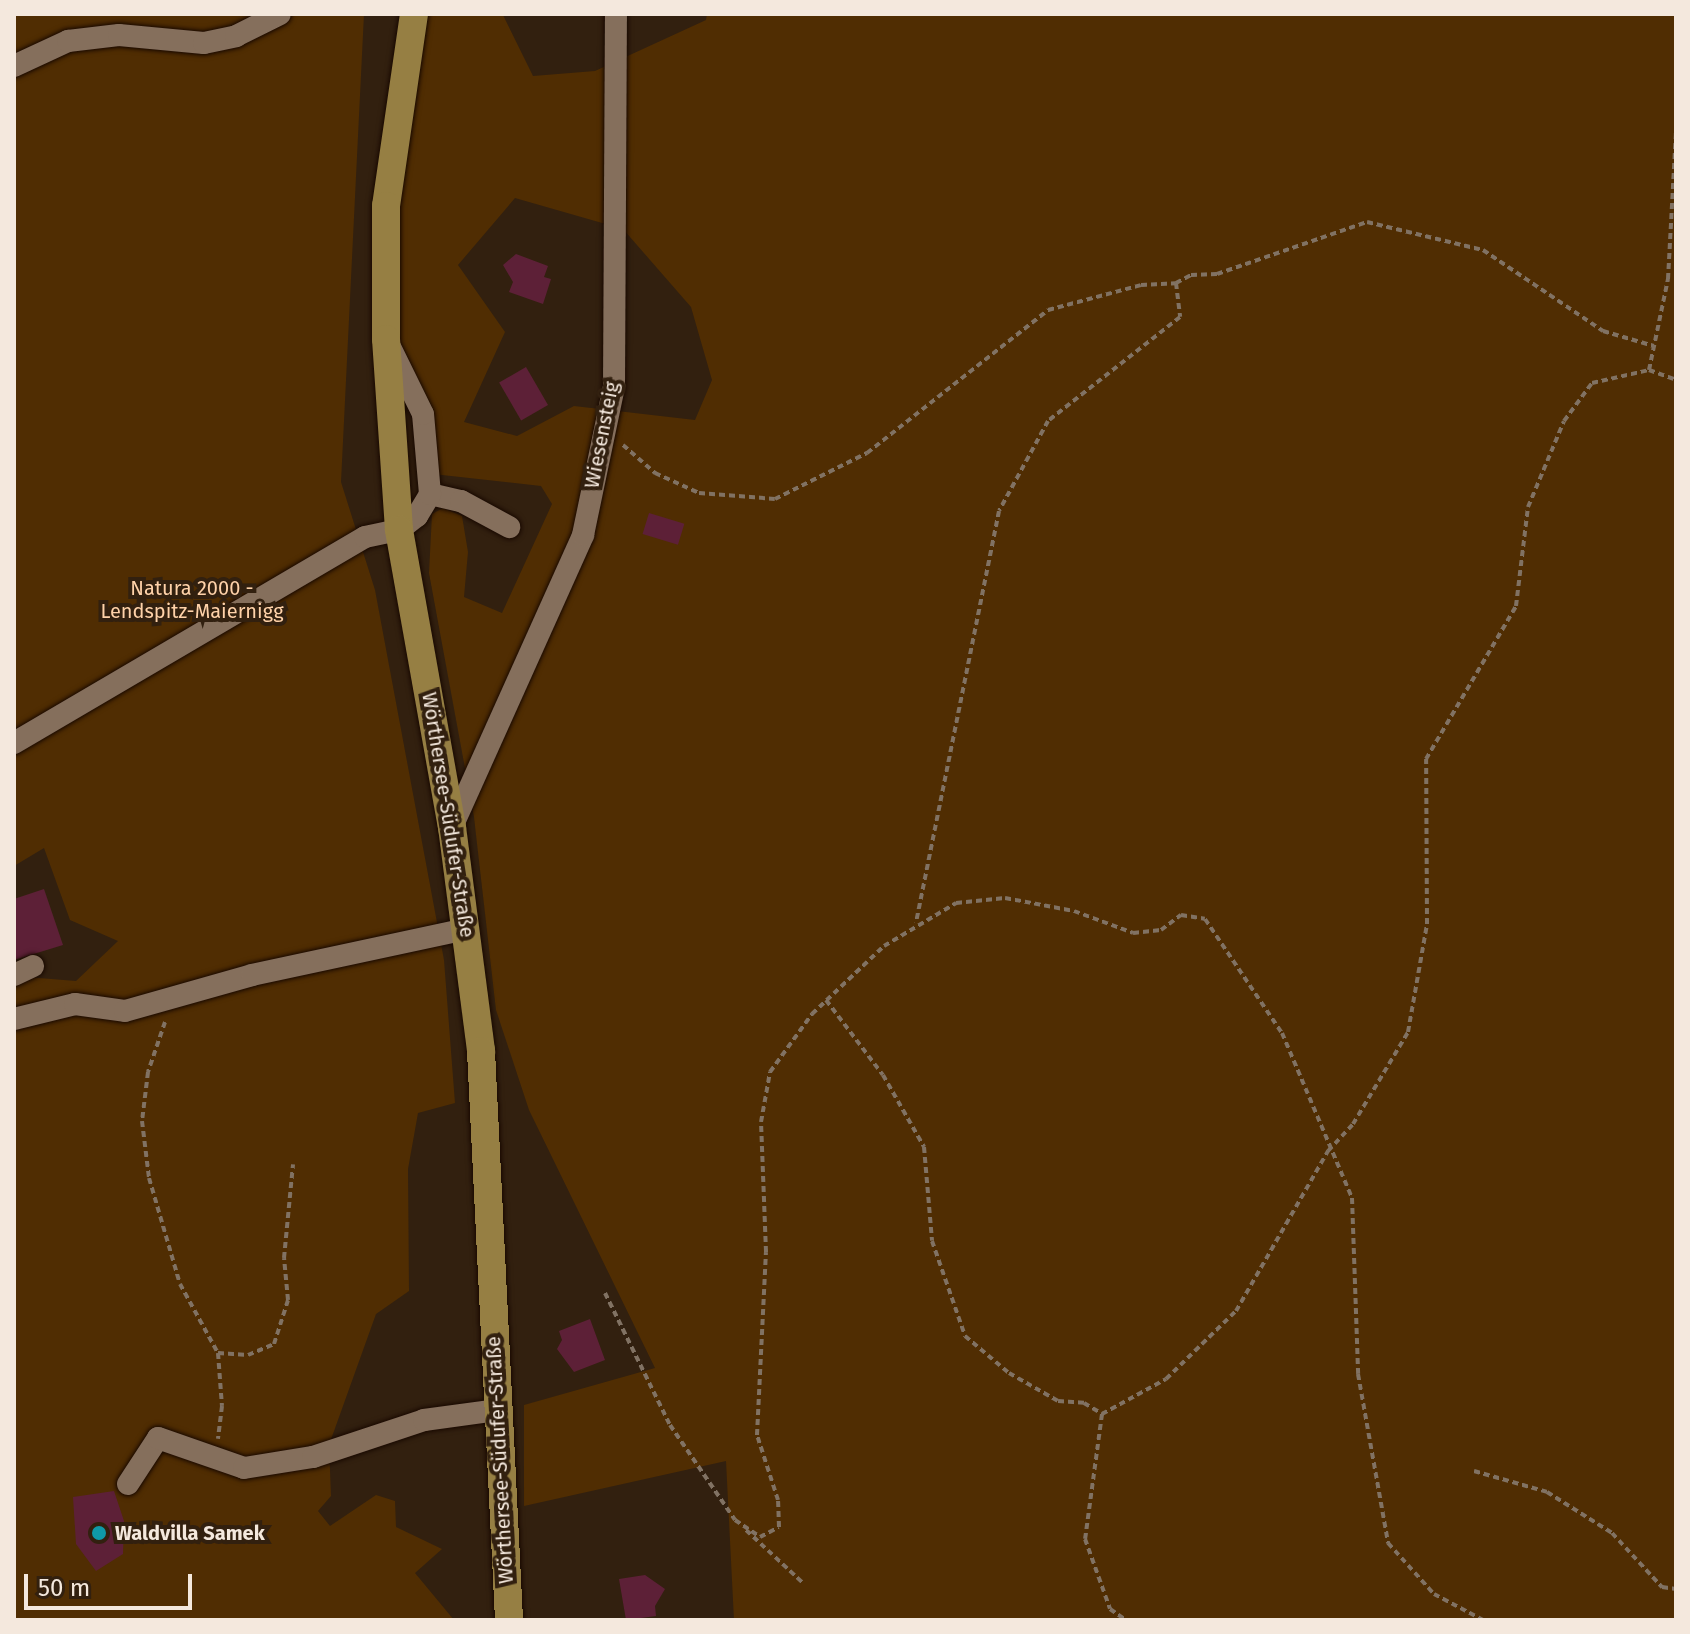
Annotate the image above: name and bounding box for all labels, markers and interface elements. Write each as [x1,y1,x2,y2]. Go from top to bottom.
street label: Wiesensteig [580,380,624,490]
park label: Natura 2000 - Lendspitz-Maiernigg [100,577,284,624]
street label: Wörthersee-Südufer-Straße [417,691,479,939]
street label: Wörthersee-Südufer-Straße [482,1336,518,1584]
place label: Waldvilla Samek [115,1521,265,1545]
marker: Waldvilla Samek [90,1524,108,1542]
scale bar [28,1558,196,1608]
text: 50 m [38,1574,90,1602]

